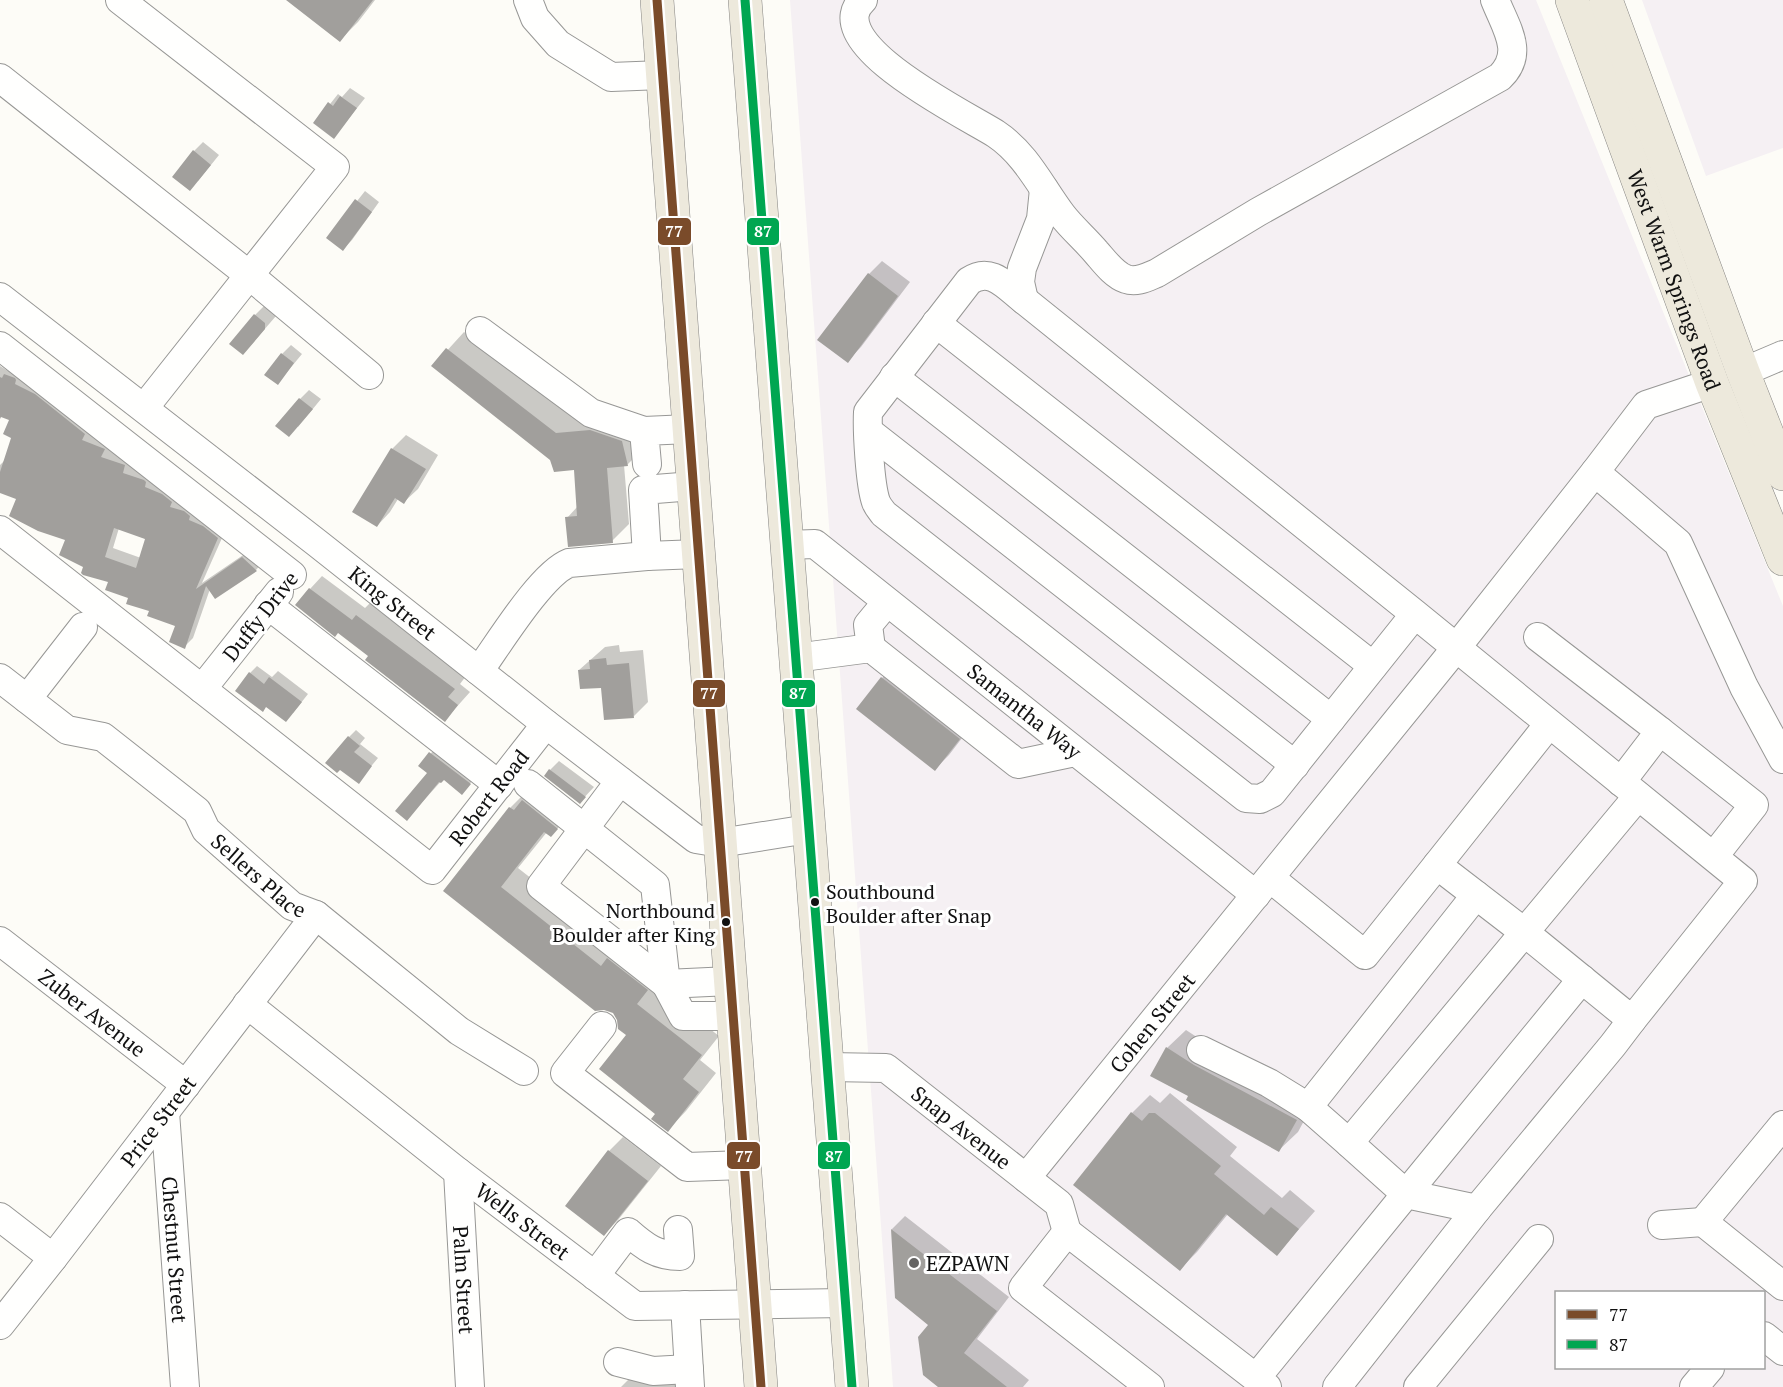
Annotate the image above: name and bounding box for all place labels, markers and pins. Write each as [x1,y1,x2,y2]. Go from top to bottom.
place label: Southbound Boulder after Snap [826,878,991,929]
marker: Southbound Boulder after Snap [809,896,821,908]
place label: Northbound Boulder after King [552,897,715,948]
marker: Northbound Boulder after King [720,916,732,928]
place label: EZPAWN [926,1249,1009,1277]
marker: EZPAWN [907,1256,921,1270]

